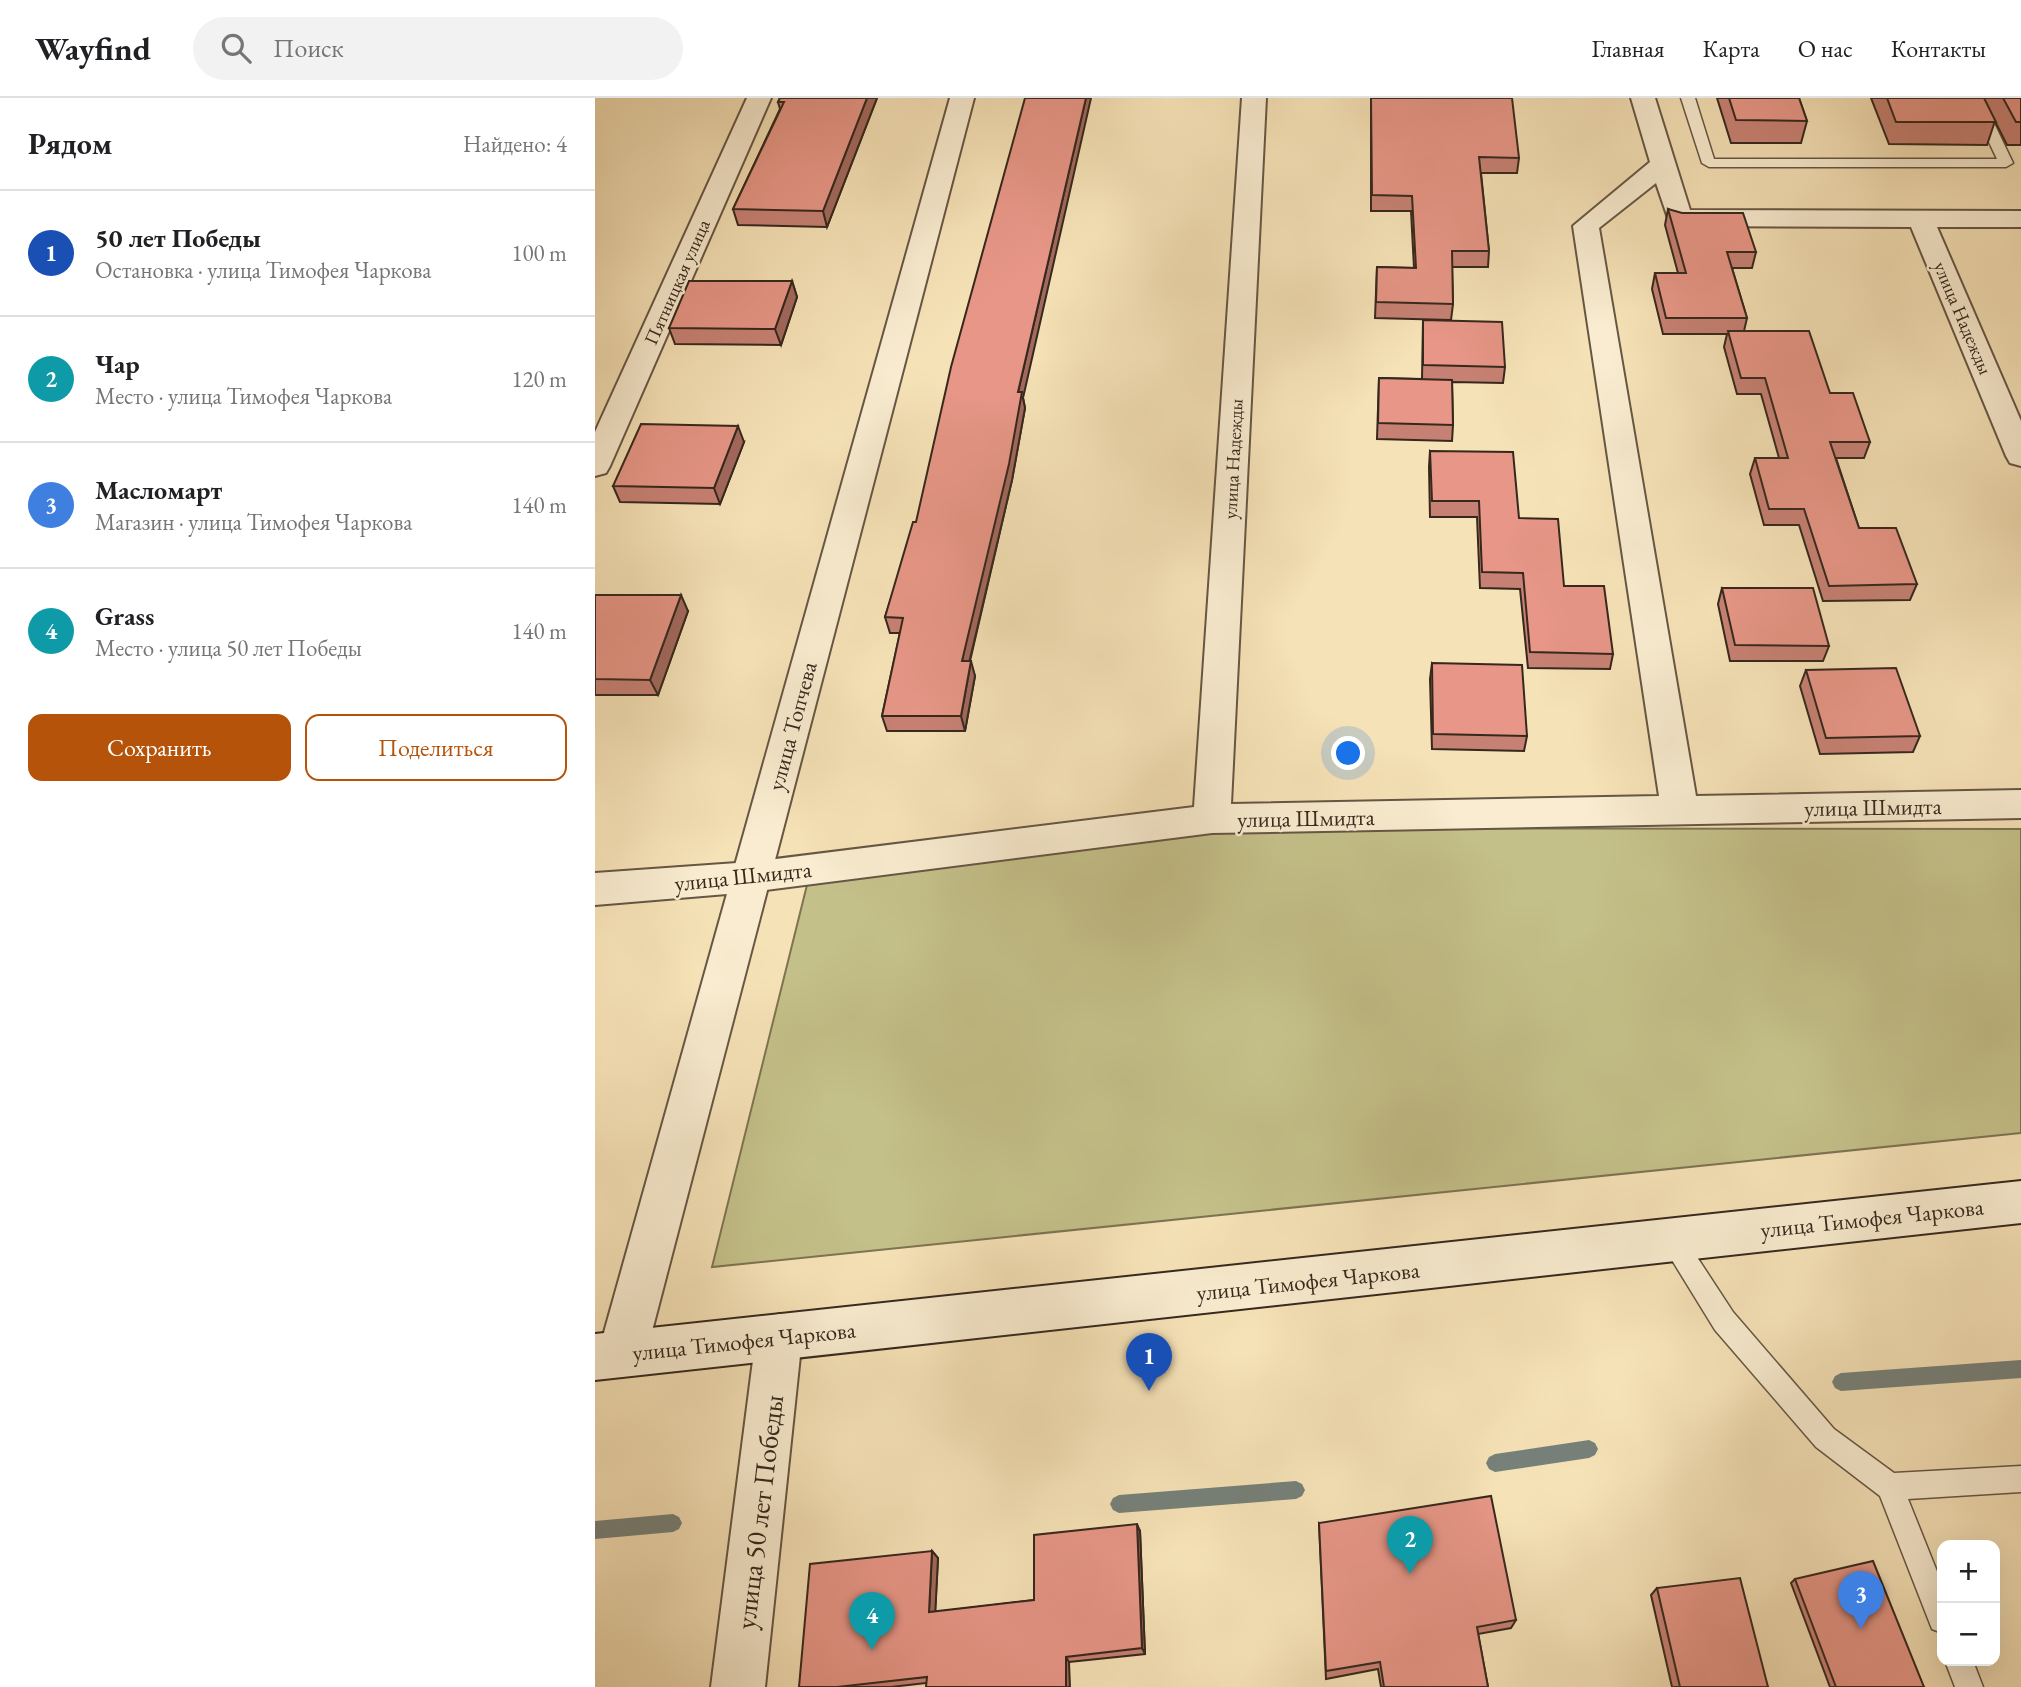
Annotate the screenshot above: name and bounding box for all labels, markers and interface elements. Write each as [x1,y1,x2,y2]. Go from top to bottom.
search box [193,17,683,80]
text: Wayfind [35,27,151,70]
icon: search [217,29,255,67]
text: Поиск [273,31,344,65]
text: Главная [1591,33,1665,64]
text: Карта [1703,33,1760,64]
text: О нас [1798,33,1853,64]
text: Контакты [1891,33,1986,64]
text: Рядом [28,124,112,163]
text: Найдено: 4 [463,129,567,159]
street label: Пятницкая улица [638,215,716,349]
text: 50 лет Победы [95,221,261,255]
text: 1 [45,238,57,268]
text: 100 m [511,238,567,268]
text: Остановка · улица Тимофея Чаркова [95,255,431,285]
street label: улица Надежды [1928,258,1998,379]
text: Чар [95,347,140,381]
text: 2 [45,364,57,394]
text: 120 m [511,364,567,394]
text: Место · улица Тимофея Чаркова [95,381,392,411]
street label: улица Надежды [1217,398,1249,520]
text: Масломарт [95,473,222,507]
text: 3 [45,490,57,520]
text: 140 m [511,490,567,520]
text: Магазин · улица Тимофея Чаркова [95,507,412,537]
text: Grass [95,599,154,633]
text: 4 [45,616,57,646]
text: 140 m [511,616,567,646]
text: Место · улица 50 лет Победы [95,633,362,663]
street label: улица Топчева [760,657,824,794]
button: Сохранить [28,714,291,781]
button: Поделиться [305,714,567,781]
your location [1331,736,1365,770]
street label: улица Шмидта [1804,791,1943,823]
street label: улица Шмидта [1237,802,1376,834]
street label: улица Шмидта [673,854,814,898]
street label: улица Тимофея Чаркова [1759,1191,1986,1245]
street label: улица Тимофея Чаркова [1195,1254,1422,1308]
street label: улица Тимофея Чаркова [631,1314,858,1368]
pin: 1 [1126,1333,1172,1391]
street label: улица 50 лет Победы [727,1393,791,1631]
pin: 2 [1387,1516,1433,1574]
map controls [1937,1540,2000,1666]
button: + [1937,1540,2000,1603]
pin: 3 [1838,1571,1884,1629]
pin: 4 [849,1592,895,1650]
button: − [1937,1603,2000,1666]

